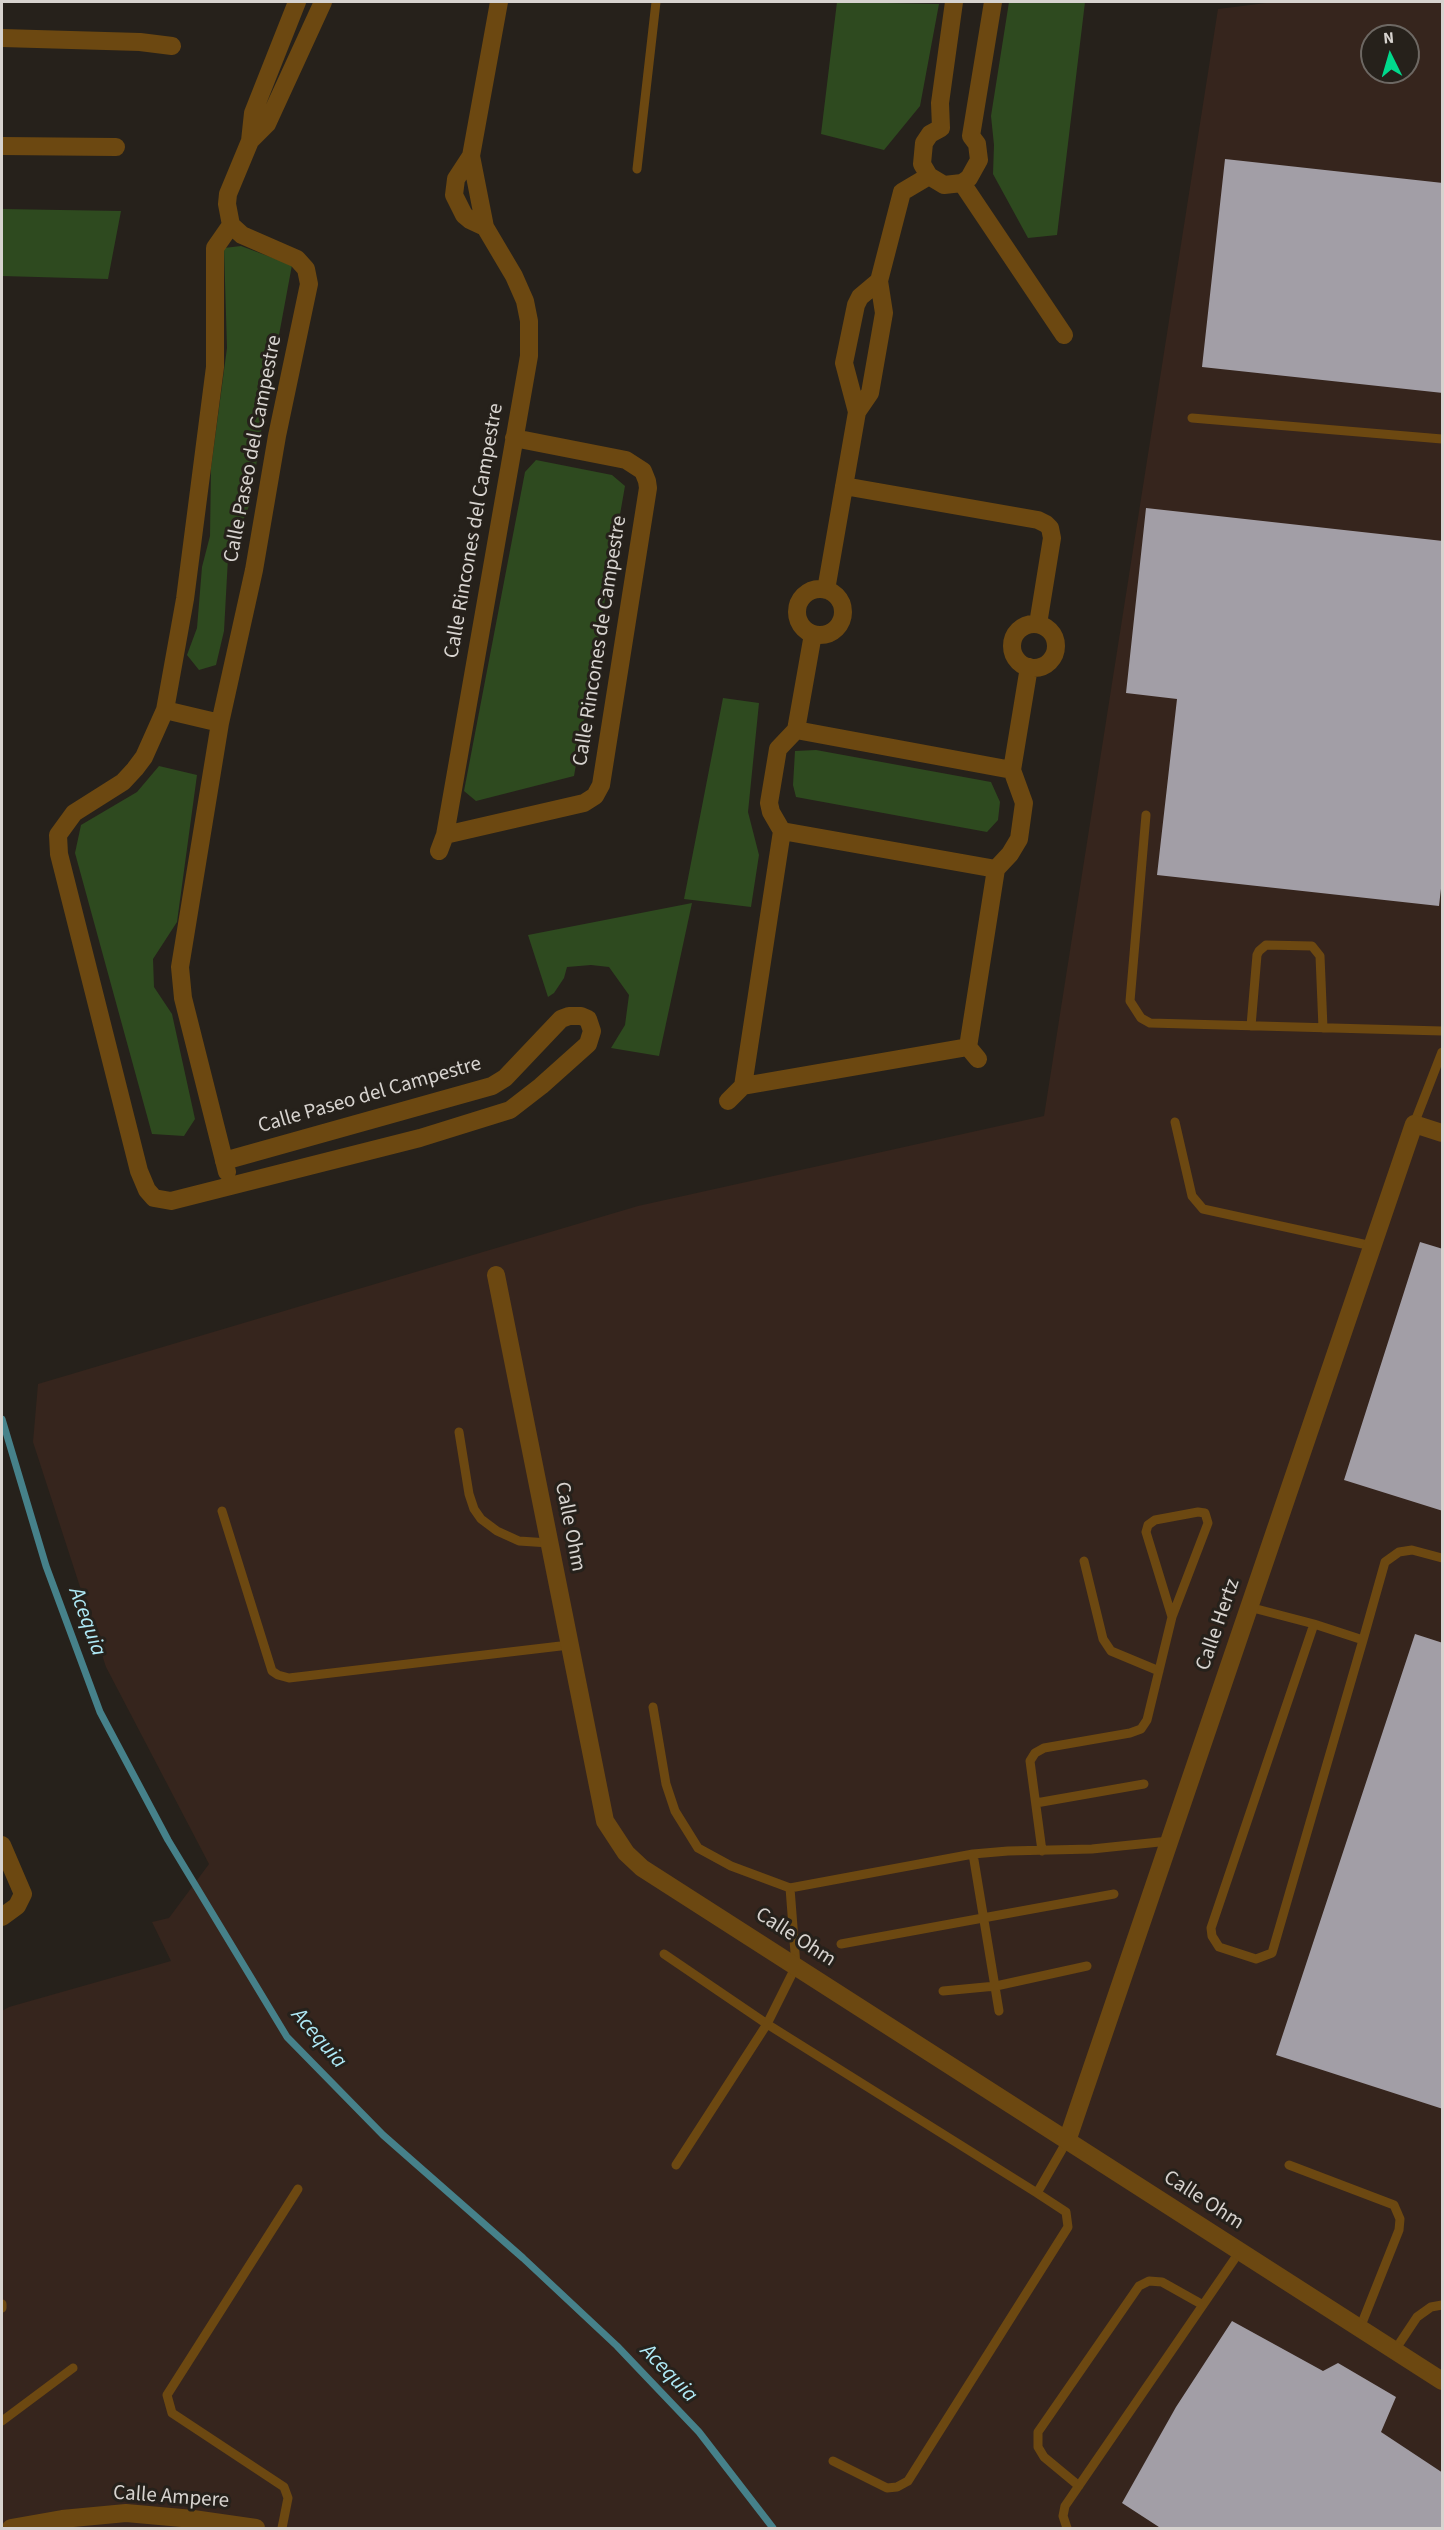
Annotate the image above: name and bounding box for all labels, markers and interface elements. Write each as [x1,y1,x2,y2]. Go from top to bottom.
north arrow [1360,24,1420,84]
text: N [1382,27,1395,49]
street label: Calle Paseo del Campestre [220,333,288,565]
street label: Calle Rincones del Campestre [440,401,510,661]
street label: Calle Rincones de Campestre [569,514,633,768]
street label: Calle Paseo del Campestre [256,1052,484,1140]
street label: Calle Ohm [548,1480,590,1574]
street label: Calle Hertz [1192,1576,1246,1674]
water label: Acequia [61,1584,111,1660]
street label: Calle Ohm [750,1903,840,1973]
water label: Acequia [285,2003,351,2075]
street label: Calle Ohm [1158,2166,1248,2236]
water label: Acequia [634,2339,702,2409]
street label: Calle Ampere [112,2481,230,2515]

